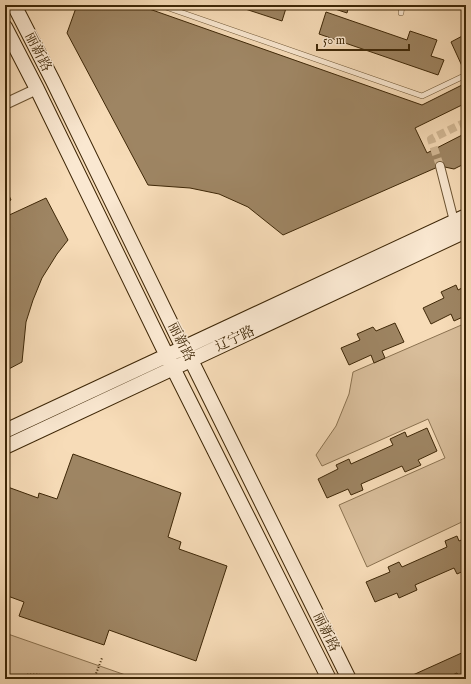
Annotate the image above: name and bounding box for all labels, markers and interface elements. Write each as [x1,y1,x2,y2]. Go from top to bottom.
scale bar [317,26,409,52]
street label: 丽新路 [20,29,56,75]
text: 50 m [323,33,345,48]
street label: 丽新路 [163,319,199,365]
street label: 辽宁路 [212,322,258,356]
street label: 丽新路 [309,609,343,655]

